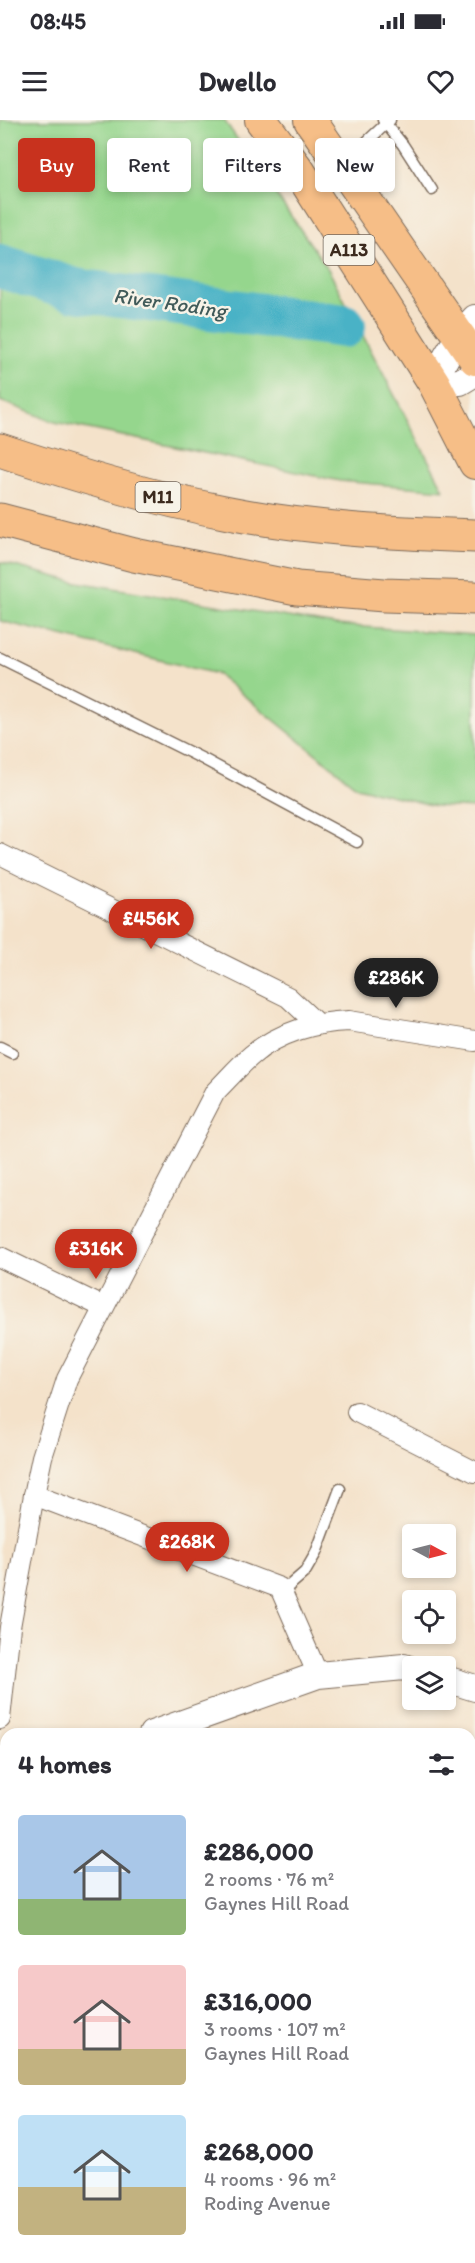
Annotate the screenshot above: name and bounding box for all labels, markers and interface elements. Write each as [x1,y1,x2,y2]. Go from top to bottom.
text: 08:45 [30,8,86,35]
icon: menu [18,65,51,98]
text: Dwello [198,65,277,98]
icon: heart [424,65,457,98]
chip: Buy [18,138,95,192]
chip: Rent [107,138,191,192]
chip: Filters [203,138,303,192]
chip: New [315,138,395,192]
road number: A113 [324,235,374,265]
water label: River Roding [112,282,230,323]
road number: M11 [136,482,180,512]
pin: £456K [109,899,193,950]
text: £456K [123,906,179,930]
pin: £286K [354,958,438,1009]
text: £286K [368,965,424,989]
pin: £316K [54,1229,138,1280]
text: £316K [69,1236,123,1260]
pin: £268K [145,1522,229,1573]
north arrow [402,1524,456,1578]
map controls [402,1524,456,1710]
text: £268K [159,1529,215,1553]
button: locate [402,1590,456,1644]
button: layers [402,1656,456,1710]
text: 4 homes [18,1748,112,1780]
icon: filters [425,1748,458,1781]
text: £286,000 [204,1835,314,1867]
icon: home [66,1839,138,1911]
text: 2 rooms · 76 m² [204,1867,334,1891]
text: Gaynes Hill Road [204,1891,349,1915]
text: £316,000 [204,1985,312,2017]
icon: home [66,1989,138,2061]
text: 3 rooms · 107 m² [204,2017,346,2041]
text: Gaynes Hill Road [204,2041,349,2065]
text: £268,000 [204,2135,314,2167]
icon: home [66,2139,138,2211]
text: 4 rooms · 96 m² [204,2167,336,2191]
text: Roding Avenue [204,2191,330,2215]

